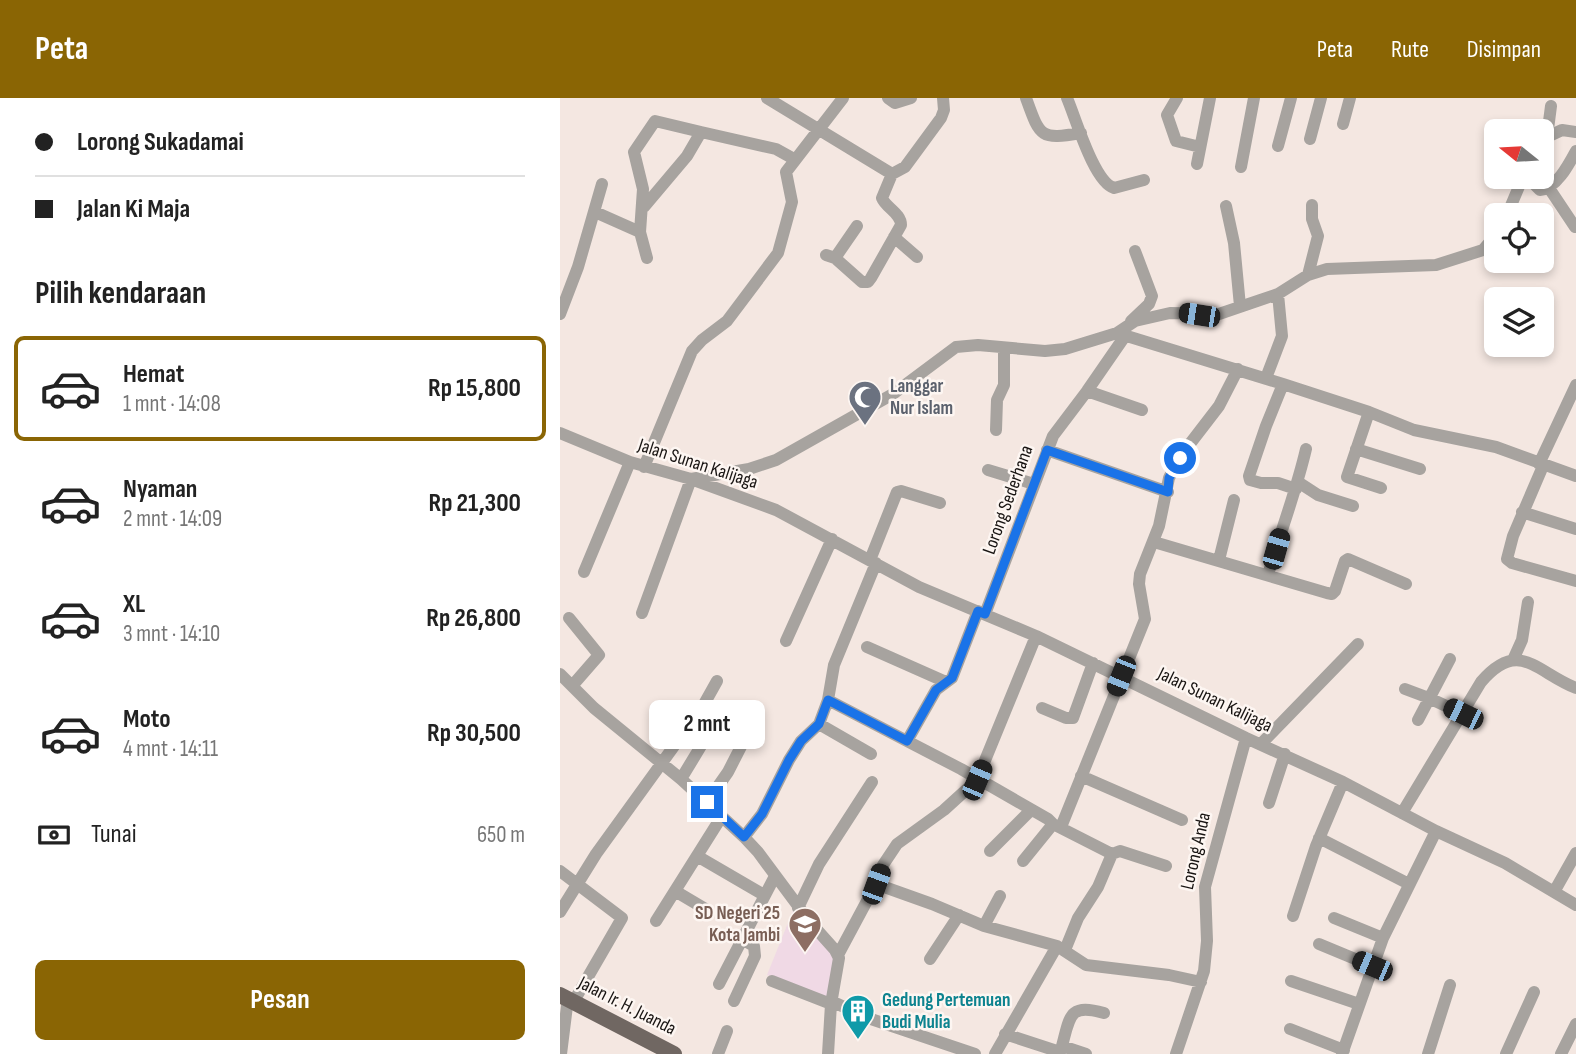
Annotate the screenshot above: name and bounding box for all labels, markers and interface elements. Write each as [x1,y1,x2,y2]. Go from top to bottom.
text: Peta [35,29,88,69]
text: Peta [1317,35,1353,64]
text: Rute [1391,35,1429,64]
text: Disimpan [1467,35,1541,64]
north arrow [1484,119,1554,189]
map controls [1484,119,1554,357]
text: Lorong Sukadamai [77,127,244,158]
text: Jalan Ki Maja [77,194,190,225]
button: locate [1484,203,1554,273]
text: Pilih kendaraan [35,274,206,313]
button: layers [1484,287,1554,357]
car [1177,301,1222,329]
icon: car [39,357,102,420]
text: Hemat [123,359,184,390]
text: Rp 15,800 [428,373,521,404]
place label: Langgar Nur Islam [890,375,953,420]
mosque icon: Langgar Nur Islam [846,378,884,427]
text: 1 mnt · 14:08 [123,390,221,418]
street label: Jalan Sunan Kalijaga [634,434,761,494]
street label: Lorong Sederhana [978,442,1038,558]
route start [1164,442,1196,474]
icon: car [39,472,102,535]
text: Nyaman [123,474,197,505]
text: Rp 21,300 [428,488,521,519]
text: 2 mnt · 14:09 [123,505,222,533]
car [1261,526,1292,572]
icon: car [39,587,102,650]
text: XL [123,589,145,620]
text: Rp 26,800 [426,603,521,634]
text: 3 mnt · 14:10 [123,620,220,648]
car [1104,653,1139,699]
street label: Jalan Sunan Kalijaga [1153,662,1276,738]
car [1440,695,1487,733]
callout: 2 mnt [649,700,765,750]
icon: car [39,702,102,765]
text: Moto [123,704,171,735]
text: 2 mnt [684,710,730,738]
text: Rp 30,500 [427,718,521,749]
text: 4 mnt · 14:11 [123,735,218,763]
car [960,757,995,803]
route end [691,786,723,818]
street label: Lorong Anda [1176,810,1216,892]
icon: cash [35,816,73,854]
text: Tunai [91,819,137,850]
text: 650 m [477,821,525,849]
car [859,861,894,907]
place label: SD Negeri 25 Kota Jambi [695,902,780,947]
school or university icon: SD Negeri 25 Kota Jambi [786,905,824,954]
car [1349,948,1396,984]
button: Pesan [35,960,525,1040]
street label: Jalan Ir. H. Juanda [573,971,680,1040]
place label: Gedung Pertemuan Budi Mulia [882,989,1010,1034]
building icon: Gedung Pertemuan Budi Mulia [839,992,877,1041]

